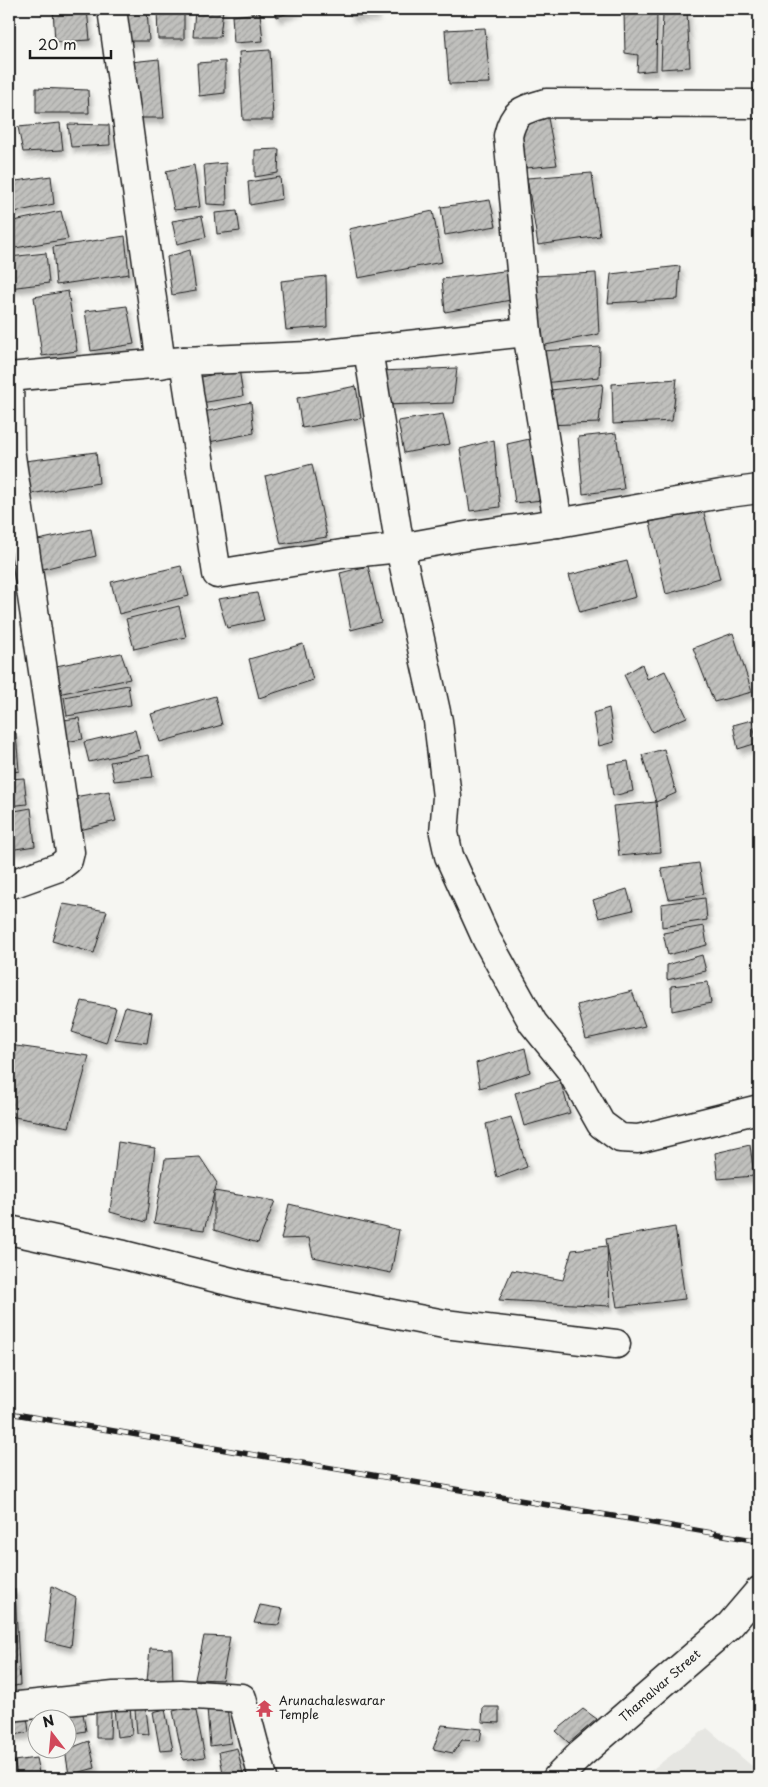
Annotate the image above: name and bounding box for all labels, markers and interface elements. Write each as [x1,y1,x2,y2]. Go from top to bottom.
scale bar [30,28,111,60]
text: 20 m [38,32,77,55]
street label: Thamalvar Street [615,1645,704,1726]
place label: Arunachaleswarar Temple [279,1691,385,1723]
temple icon: Arunachaleswarar Temple [255,1698,275,1718]
text: N [40,1709,57,1733]
north arrow [28,1710,78,1760]

